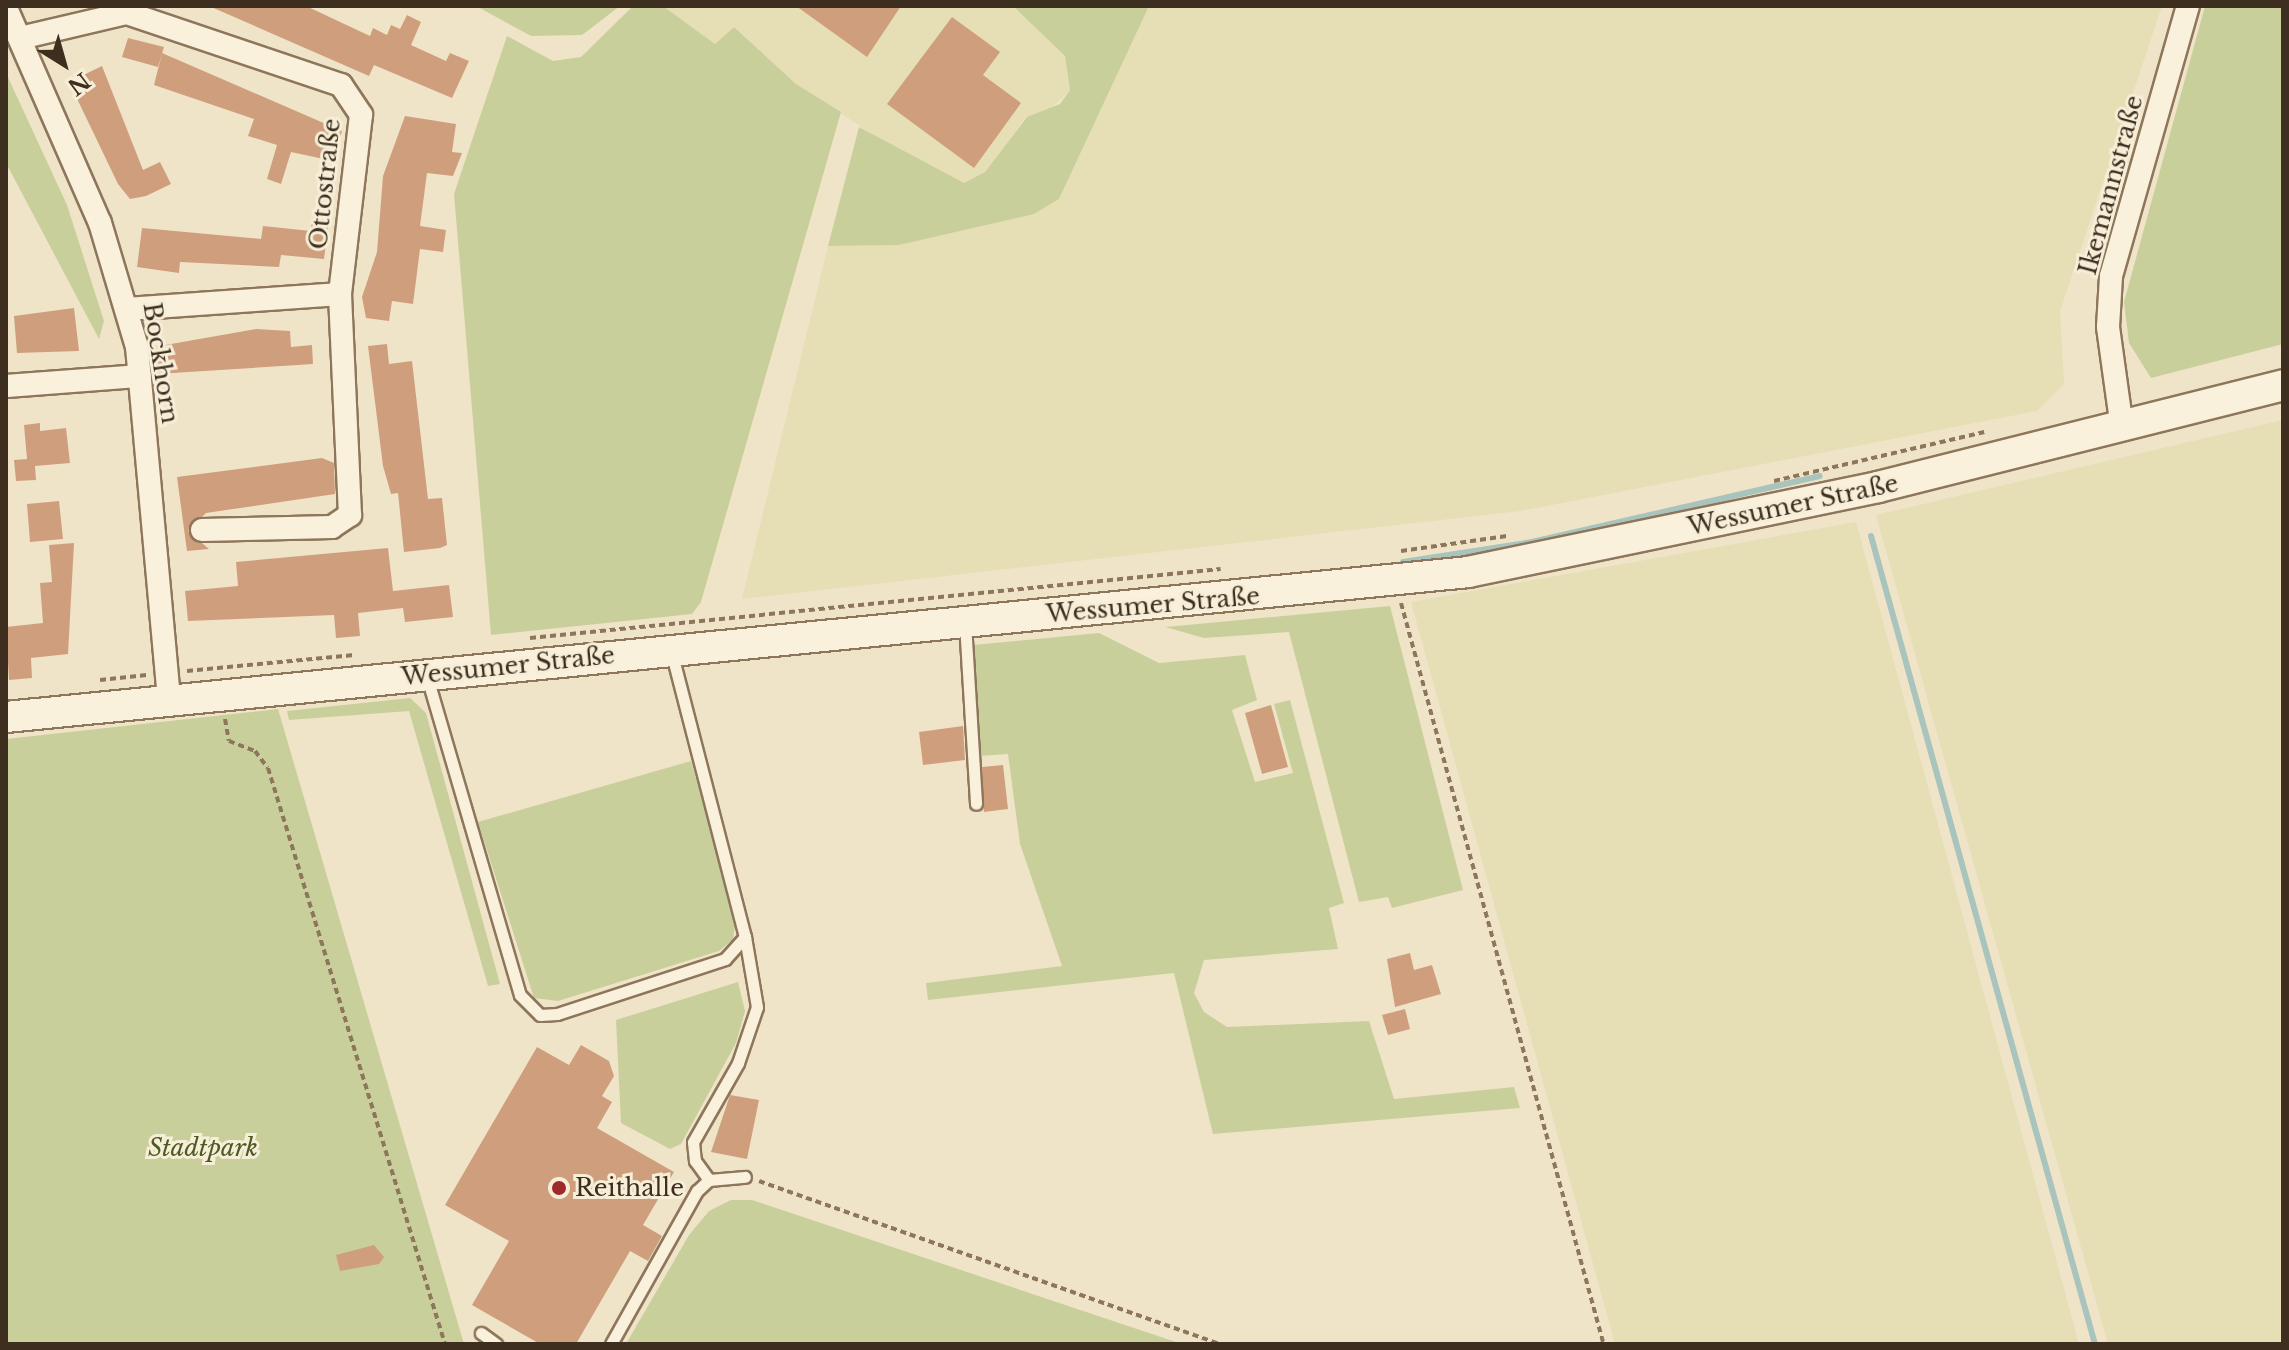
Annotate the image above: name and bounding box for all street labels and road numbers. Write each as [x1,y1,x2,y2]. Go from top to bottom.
street label: Ikemannstraße [2073,92,2149,278]
street label: Ottostraße [304,117,346,251]
street label: Bockhorn [137,301,185,425]
street label: Wessumer Straße [1685,469,1901,541]
street label: Wessumer Straße [1045,581,1261,629]
street label: Wessumer Straße [400,640,616,692]

